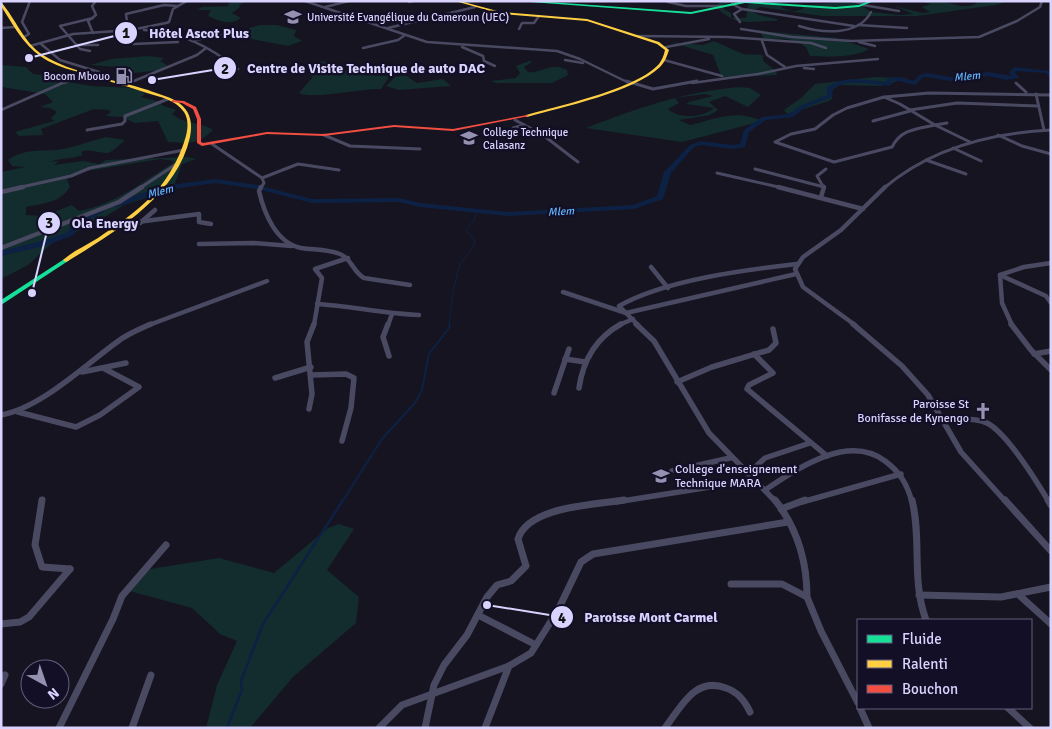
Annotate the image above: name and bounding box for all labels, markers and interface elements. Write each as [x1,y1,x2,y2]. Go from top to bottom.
school or university icon: Université Evangélique du Cameroun (UEC) [283,7,303,27]
place label: Université Evangélique du Cameroun (UEC) [307,11,509,24]
callout: Hôtel Ascot Plus [114,18,259,47]
text: 1 [122,24,130,42]
text: Hôtel Ascot Plus [149,25,249,42]
callout: Centre de Visite Technique de auto DAC [212,54,495,83]
text: 2 [221,60,229,78]
text: Centre de Visite Technique de auto DAC [247,60,486,77]
fuel station icon: Bocom Mbouo [114,66,134,86]
water label: Mlem [953,69,982,84]
place label: Bocom Mbouo [43,70,110,83]
place label: College Technique Calasanz [483,126,568,152]
school or university icon: College Technique Calasanz [459,128,479,148]
water label: Mlem [146,182,176,201]
water label: Mlem [548,204,576,219]
callout: Ola Energy [36,208,148,237]
text: 3 [45,214,53,232]
text: Ola Energy [72,215,138,232]
place label: Paroisse St Bonifasse de Kynengo [857,397,969,426]
church icon: Paroisse St Bonifasse de Kynengo [973,401,993,421]
place label: College d'enseignement Technique MARA [675,462,797,491]
school or university icon: College d'enseignement Technique MARA [651,466,671,486]
callout: Paroisse Mont Carmel [549,603,728,632]
text: 4 [558,609,566,627]
text: Paroisse Mont Carmel [584,609,718,626]
legend [857,619,1032,709]
text: Fluide [902,630,942,648]
text: Ralenti [902,655,948,673]
north arrow [20,659,70,709]
text: Bouchon [902,680,958,698]
text: N [44,684,62,703]

